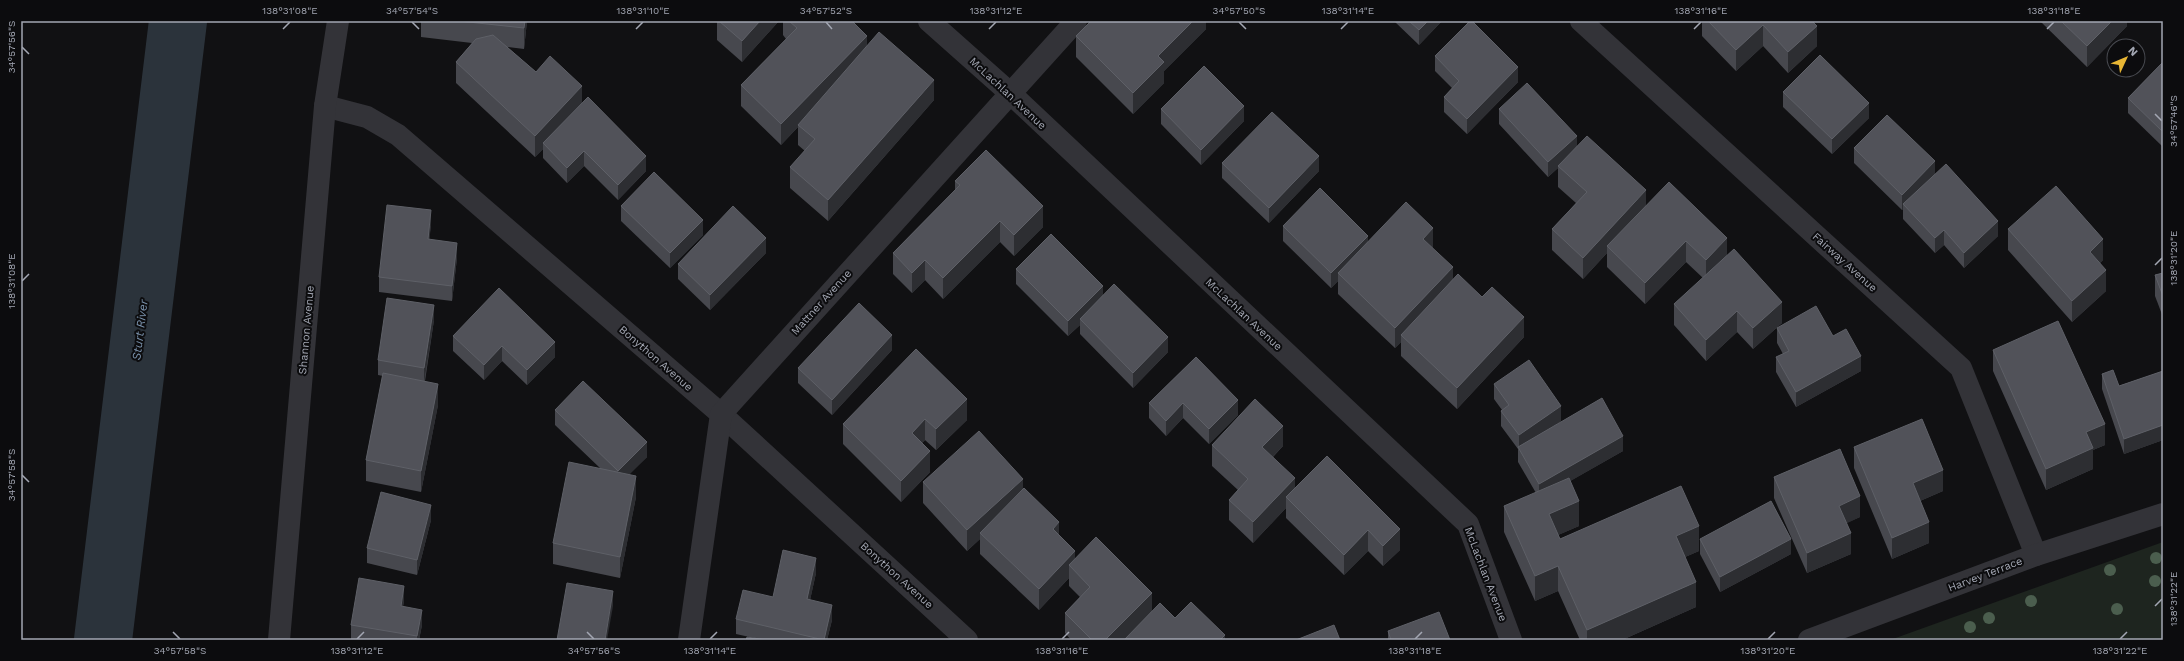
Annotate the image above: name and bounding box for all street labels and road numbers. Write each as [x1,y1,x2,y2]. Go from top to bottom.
street label: McLachlan Avenue [967,55,1049,132]
street label: Fairway Avenue [1810,230,1880,295]
street label: Mattner Avenue [789,267,854,338]
street label: McLachlan Avenue [1203,276,1285,353]
street label: Shannon Avenue [296,285,317,375]
street label: Bonython Avenue [616,323,695,394]
street label: McLachlan Avenue [1462,525,1509,623]
street label: Bonython Avenue [858,539,936,611]
street label: Harvey Terrace [1946,554,2024,595]

